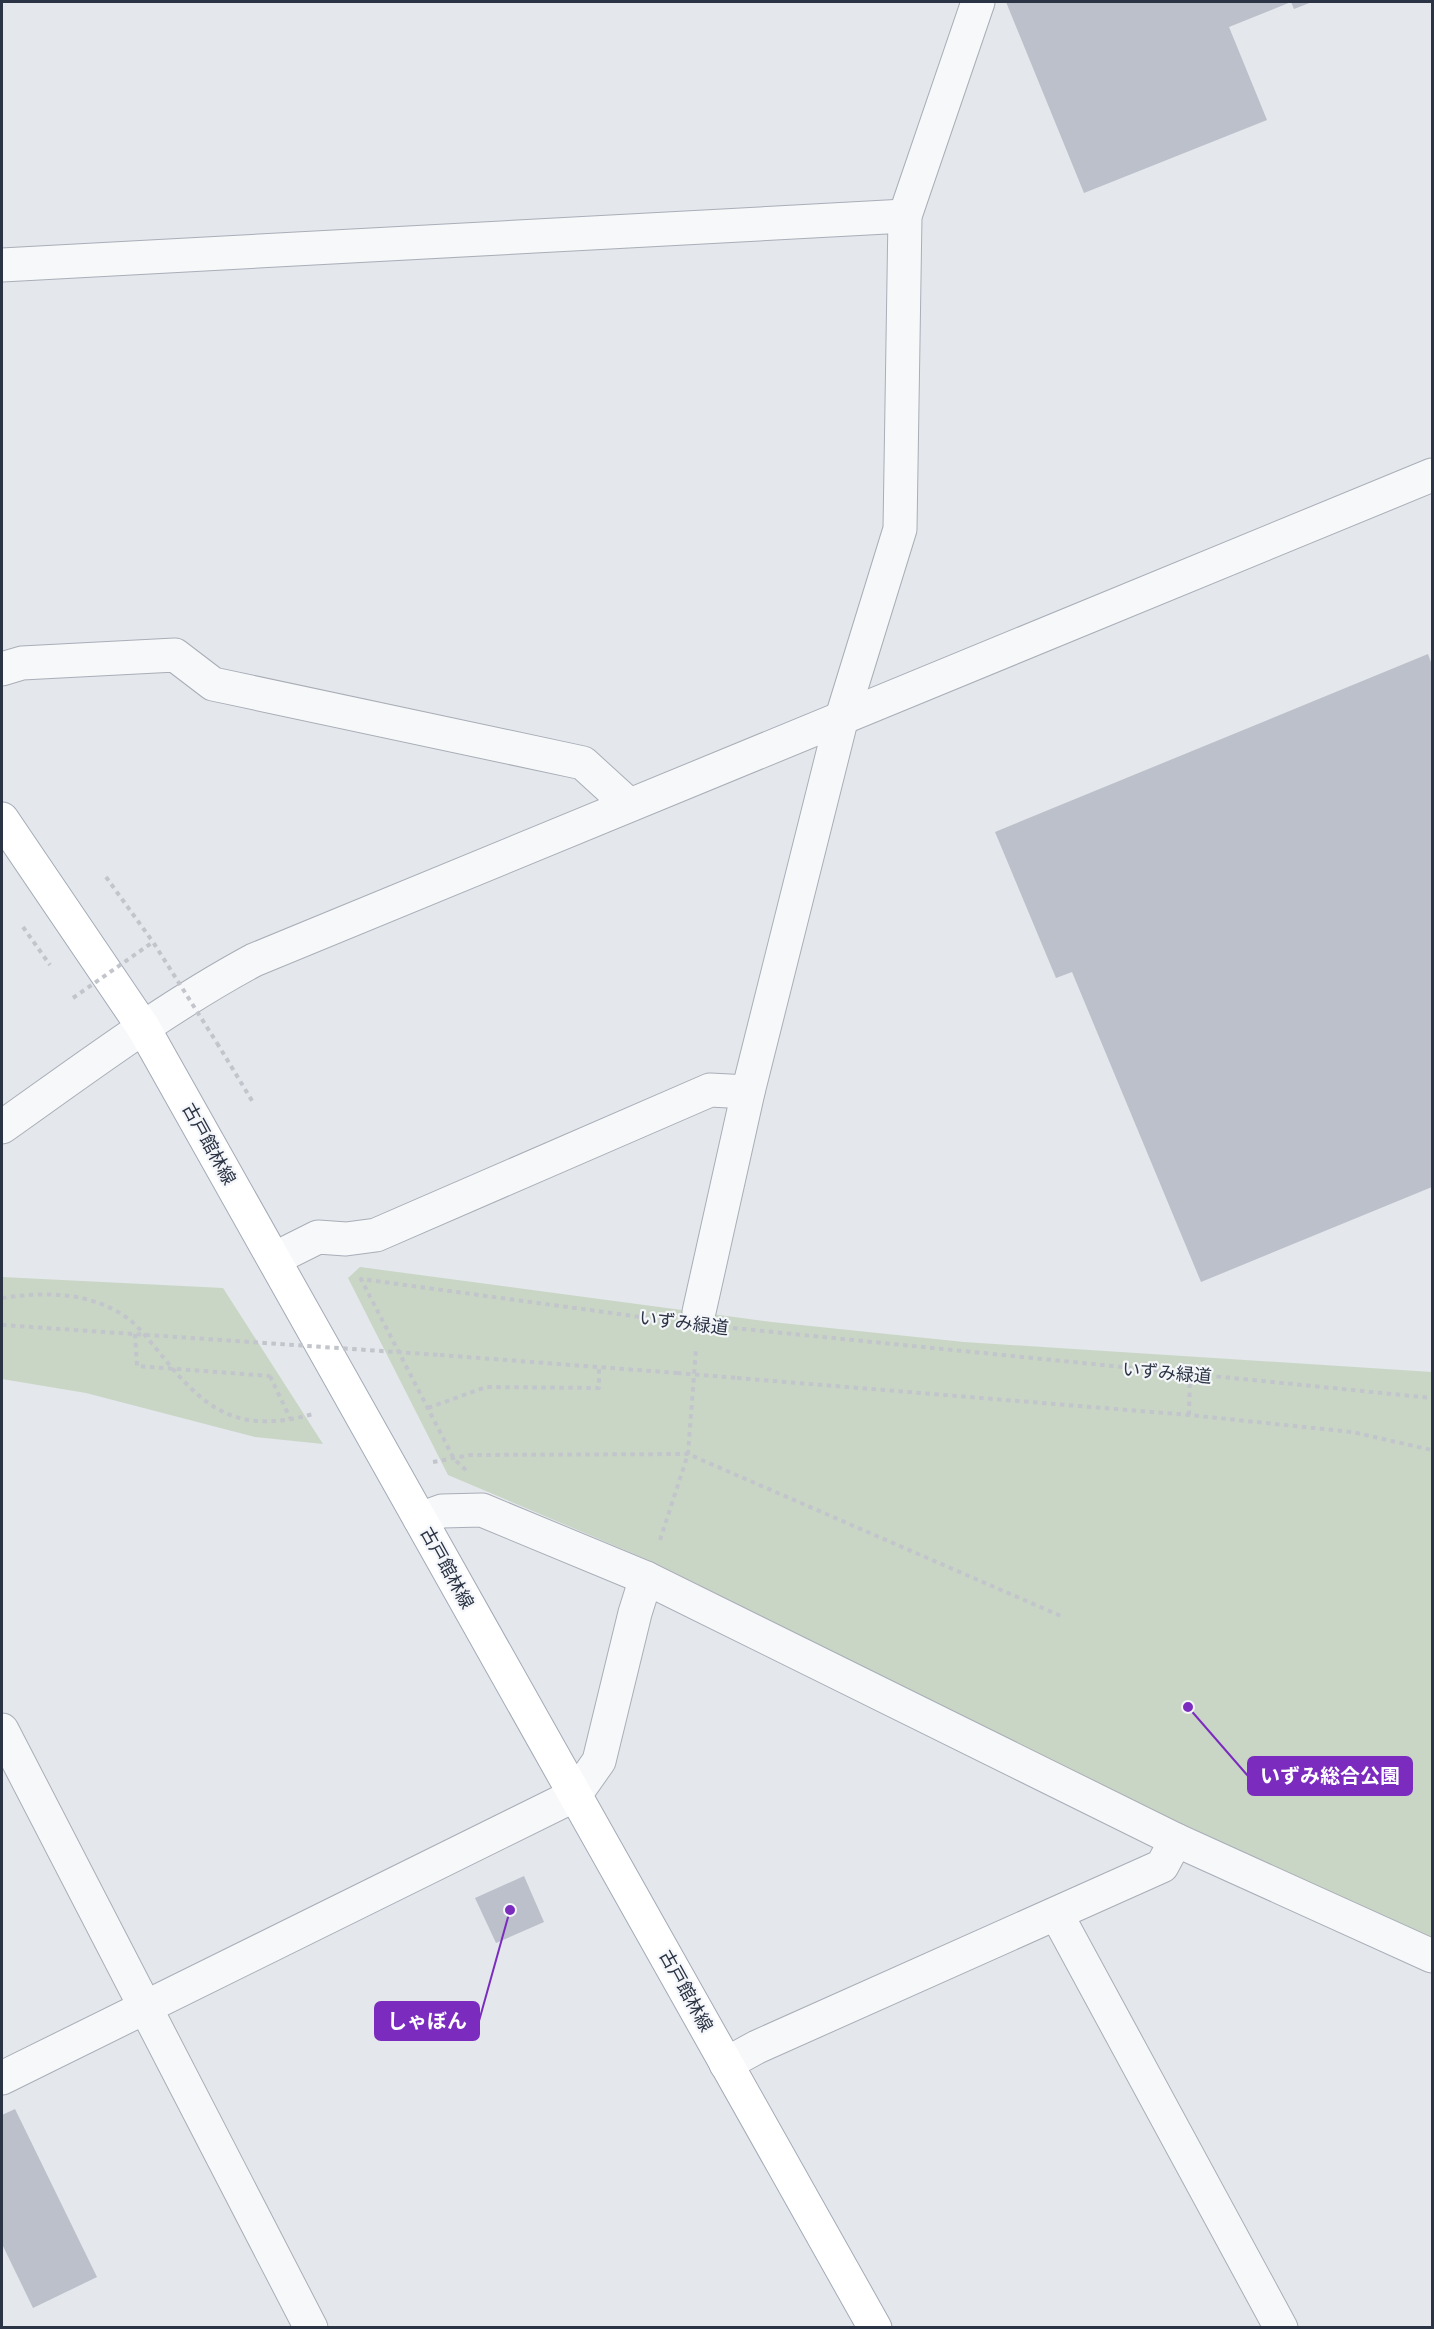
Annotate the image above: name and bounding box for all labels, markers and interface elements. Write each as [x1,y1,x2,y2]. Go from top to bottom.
street label: 古戸館林線 [178,1100,240,1188]
street label: いずみ緑道 [638,1308,730,1338]
street label: いずみ緑道 [1121,1359,1213,1387]
street label: 古戸館林線 [416,1524,478,1612]
callout: いずみ総合公園 [1248,1757,1412,1795]
text: いずみ総合公園 [1260,1765,1400,1787]
street label: 古戸館林線 [655,1947,717,2035]
callout: しゃぼん [375,2002,479,2040]
text: しゃぼん [387,2011,467,2032]

